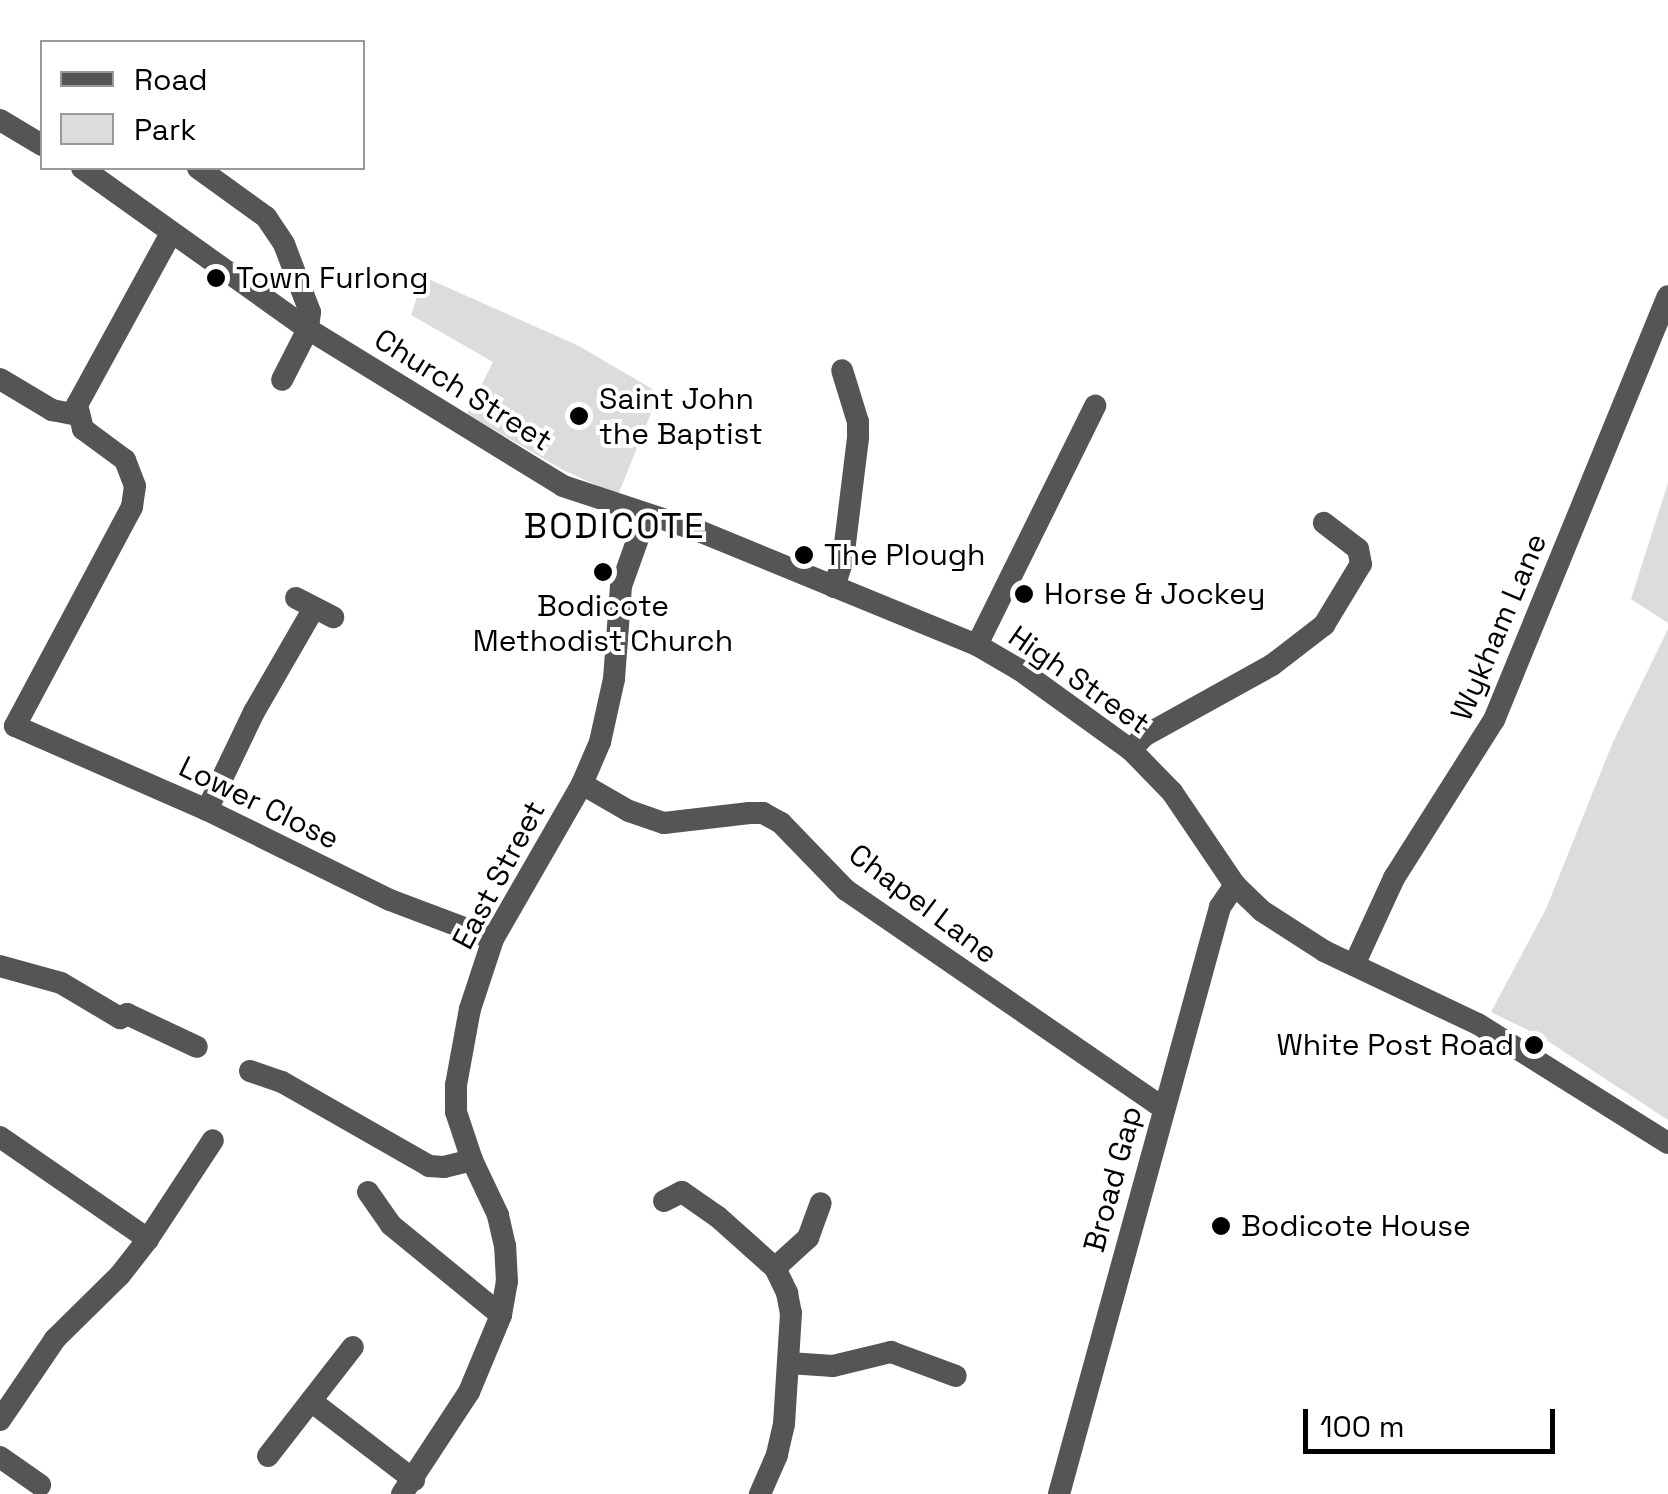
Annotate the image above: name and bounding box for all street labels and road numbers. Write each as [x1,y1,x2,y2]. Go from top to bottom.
street label: Church Street [368,321,558,459]
street label: Wykham Lane [1443,528,1555,726]
street label: High Street [1001,618,1157,742]
street label: Lower Close [173,749,345,857]
street label: East Street [445,795,553,955]
street label: Chapel Lane [842,836,1004,972]
street label: Broad Gap [1076,1102,1150,1256]

